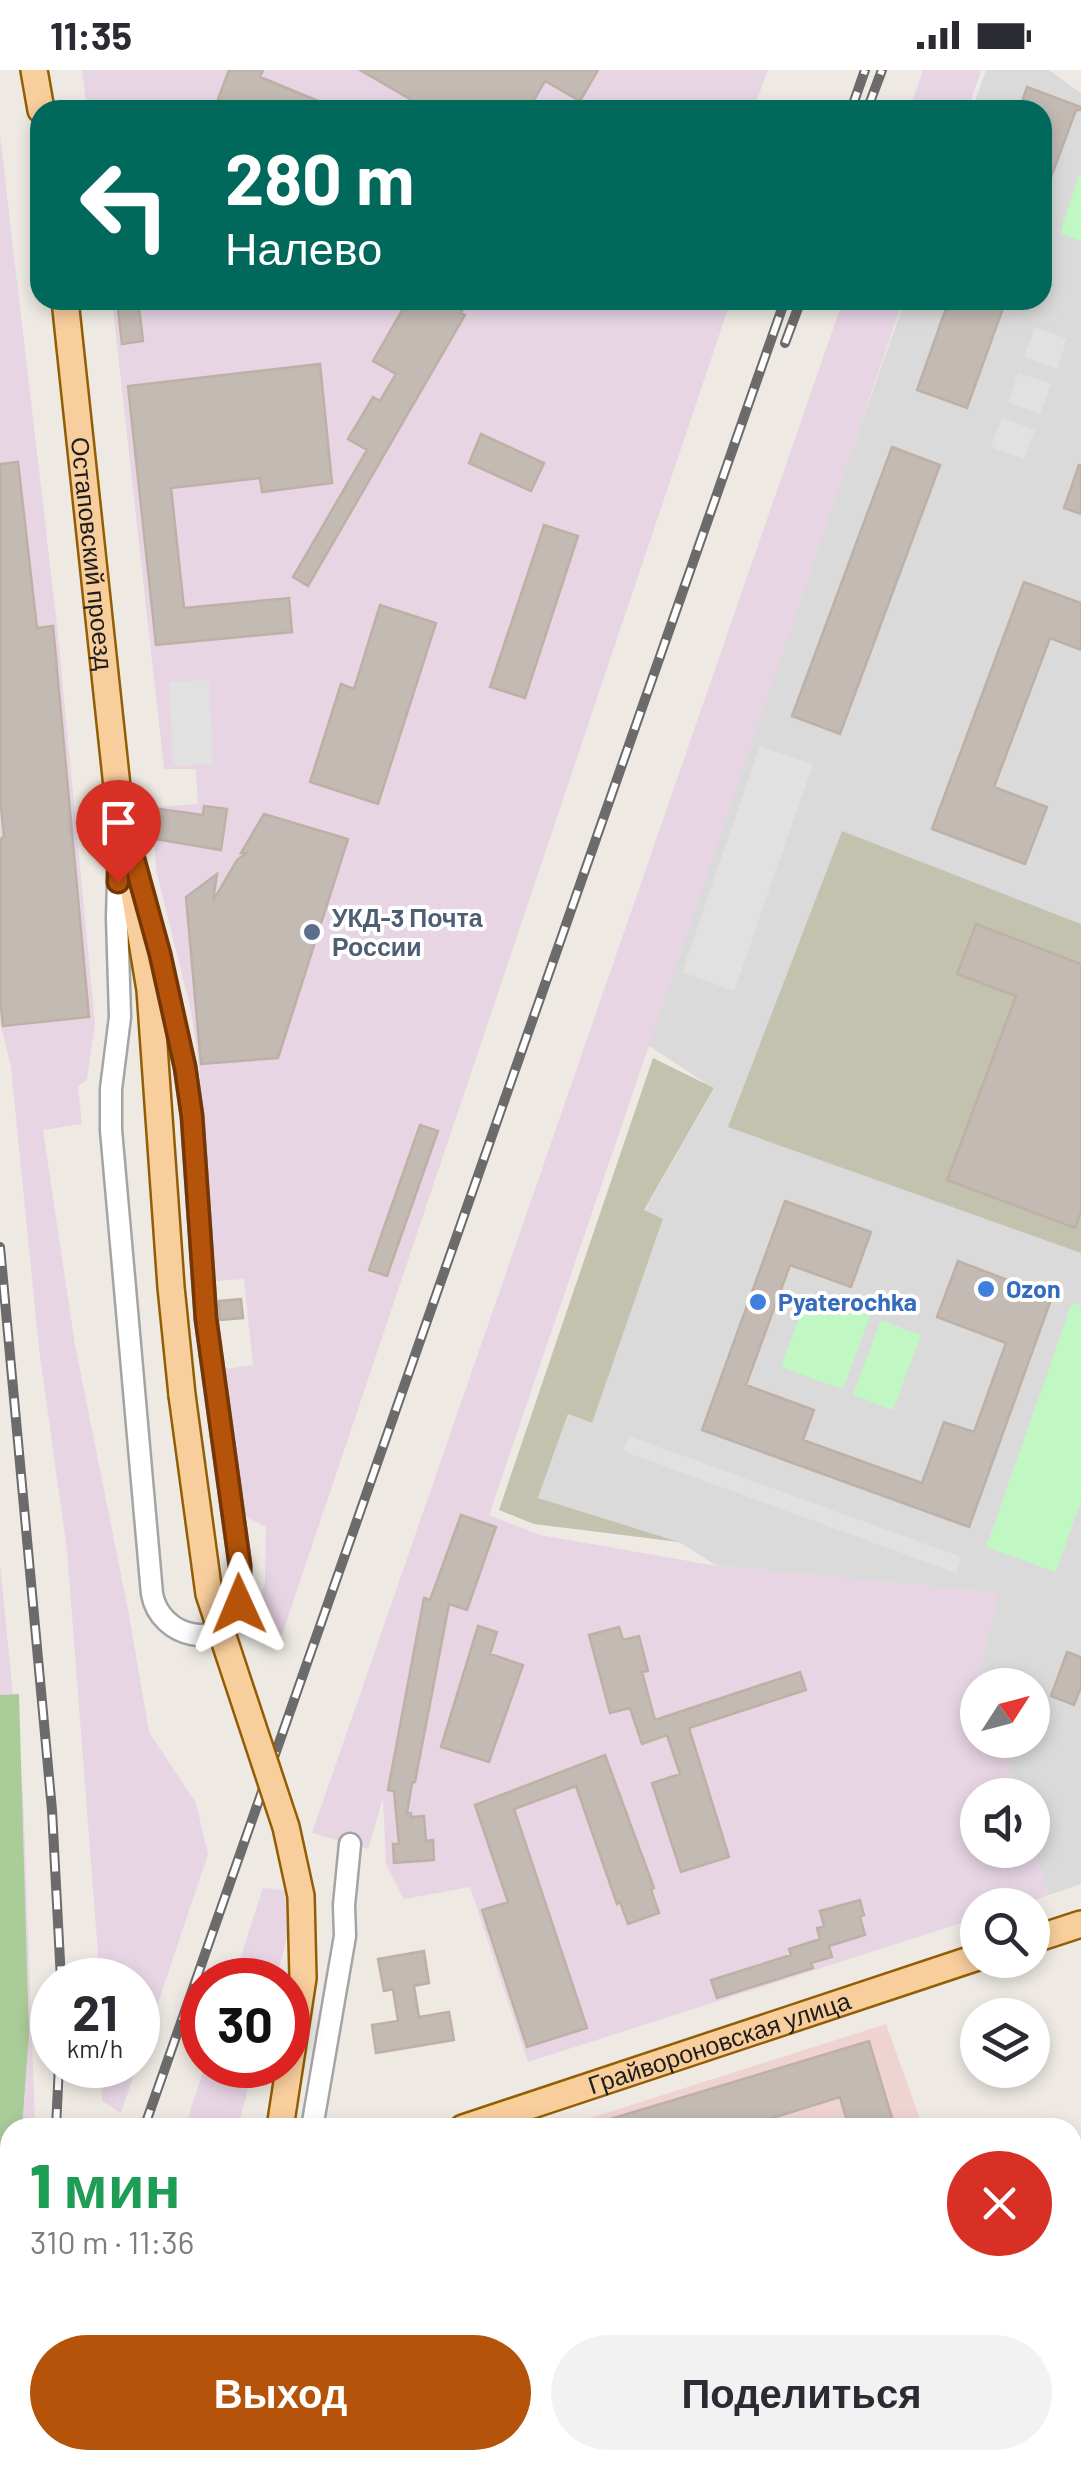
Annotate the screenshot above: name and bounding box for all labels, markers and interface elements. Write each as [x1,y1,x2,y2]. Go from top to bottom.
text: 11:35 [50,12,132,58]
text: 280 m [225,135,414,219]
icon: left [60,140,190,270]
text: Налево [225,220,382,274]
street label: Остаповский проезд [66,435,120,672]
pin [76,780,161,883]
icon: arrive [91,795,146,850]
place label: УКД-3 Почта России [332,902,484,961]
marker: УКД-3 Почта России [301,921,323,943]
place label: Ozon [1006,1273,1061,1303]
marker: Ozon [975,1278,997,1300]
place label: Pyaterochka [778,1286,917,1316]
marker: Pyaterochka [747,1291,769,1313]
position arrow [187,1552,291,1656]
north arrow [960,1668,1050,1758]
map controls [960,1668,1050,2088]
button: sound [960,1778,1050,1868]
button: search [960,1888,1050,1978]
speed limit sign: 30 [180,1958,310,2088]
text: 21 [72,1981,118,2041]
street label: Грайвороновская улица [584,1984,854,2099]
button: layers [960,1998,1050,2088]
text: km/h [67,2033,123,2063]
text: 1 мин [30,2148,181,2220]
button: close [947,2151,1052,2256]
text: 310 m · 11:36 [30,2222,194,2260]
button: Выход [30,2335,531,2450]
button: Поделиться [551,2335,1052,2450]

